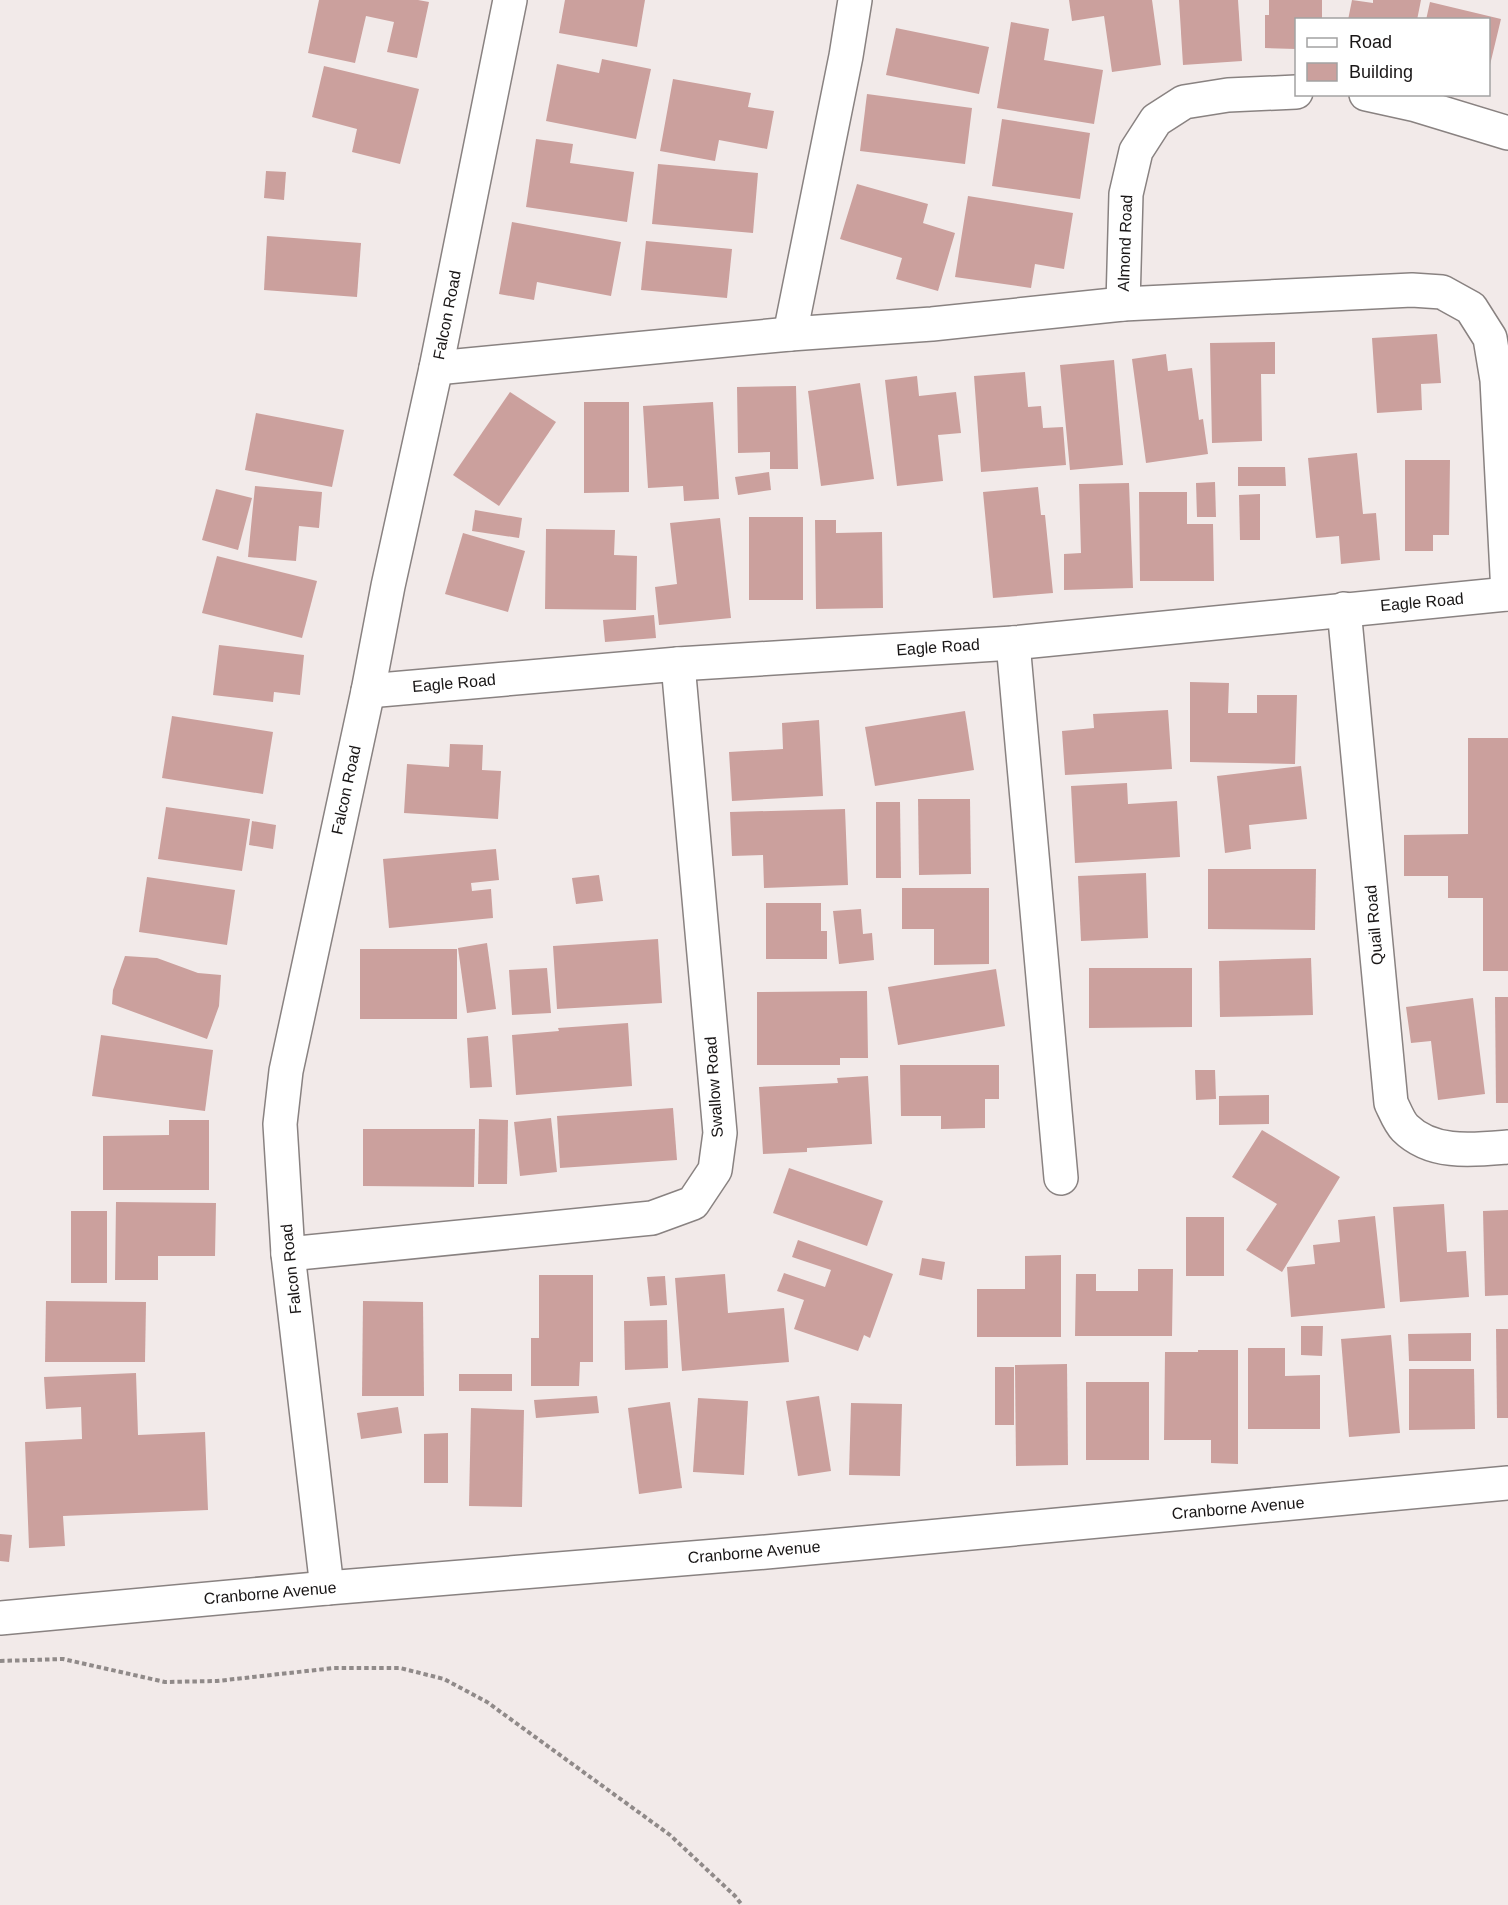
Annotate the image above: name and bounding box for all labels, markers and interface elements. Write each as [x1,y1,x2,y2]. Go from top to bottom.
legend [1295,18,1490,96]
text: Road [1349,32,1392,52]
text: Building [1349,62,1413,82]
street label: Almond Road [1115,194,1135,292]
street label: Falcon Road [430,269,464,361]
street label: Eagle Road [1380,590,1464,614]
street label: Eagle Road [896,636,980,658]
street label: Eagle Road [412,671,496,695]
street label: Falcon Road [328,744,364,836]
street label: Quail Road [1362,884,1386,966]
street label: Swallow Road [702,1036,726,1138]
street label: Falcon Road [278,1223,304,1315]
street label: Cranborne Avenue [1171,1494,1305,1522]
street label: Cranborne Avenue [687,1538,821,1566]
street label: Cranborne Avenue [203,1579,337,1607]

